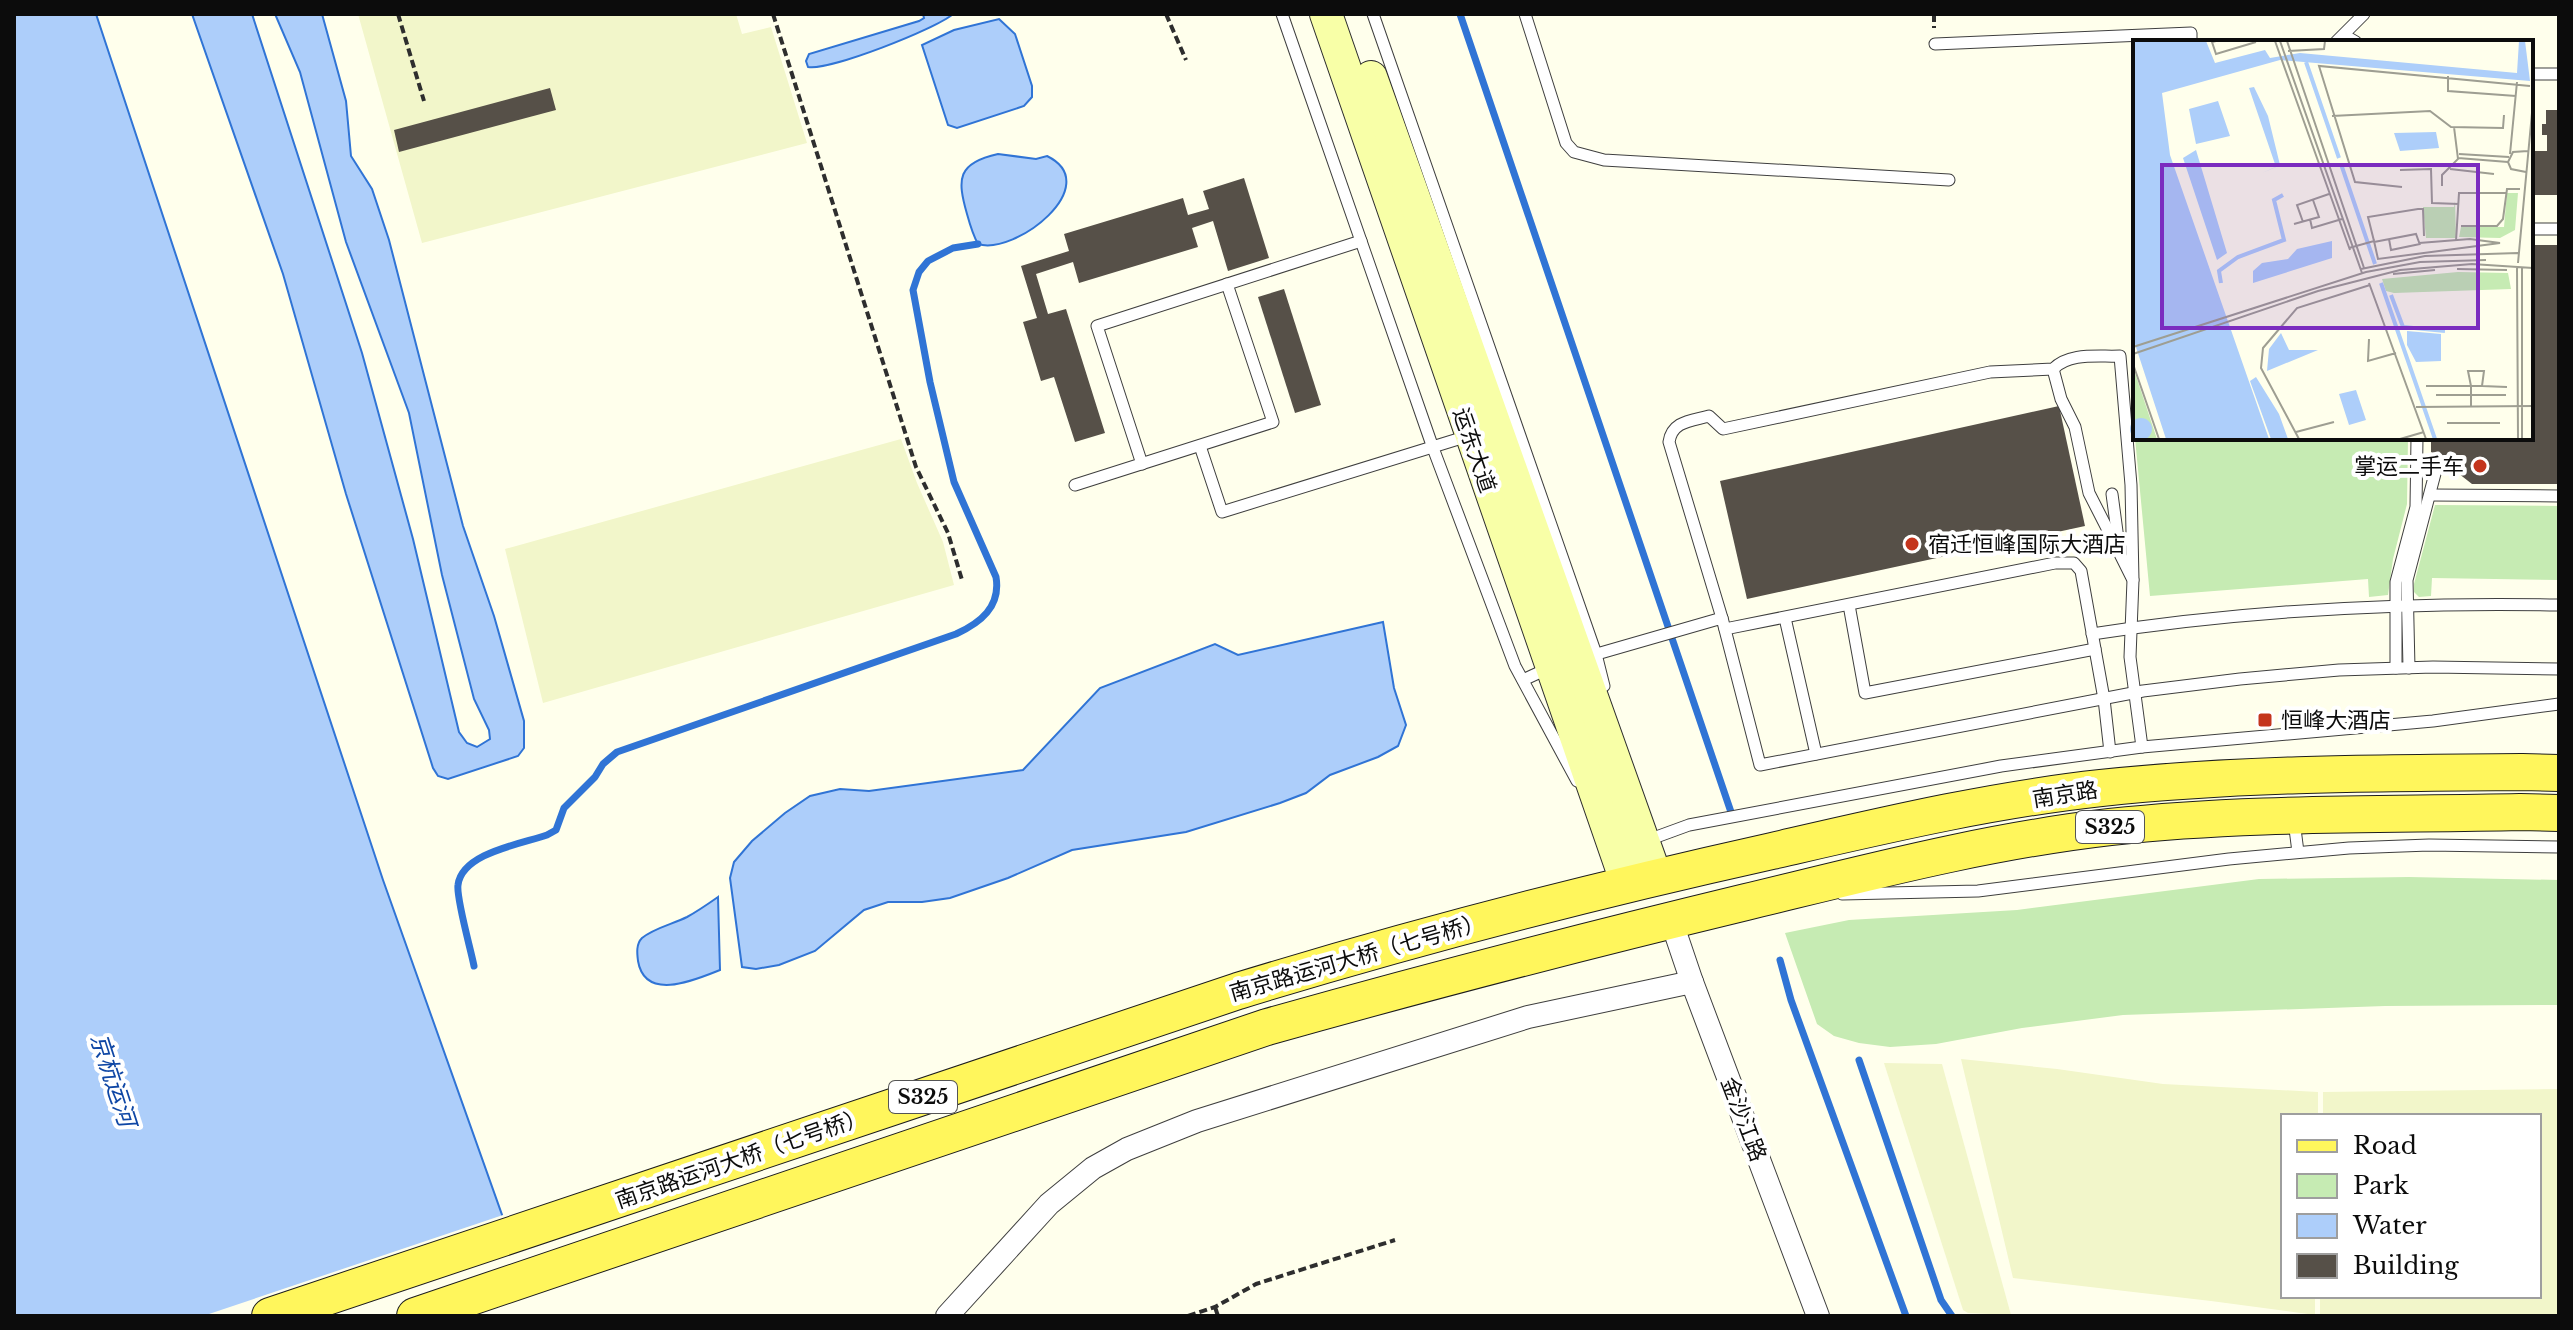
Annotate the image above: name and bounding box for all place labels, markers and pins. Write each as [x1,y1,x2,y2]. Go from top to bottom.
place label: 掌运二手车 [2354,453,2464,480]
marker: 掌运二手车 [2471,457,2489,475]
place label: 宿迁恒峰国际大酒店 [1928,531,2126,558]
marker: 宿迁恒峰国际大酒店 [1903,535,1921,553]
place label: 恒峰大酒店 [2281,707,2391,734]
marker: 恒峰大酒店 [2256,711,2274,729]

